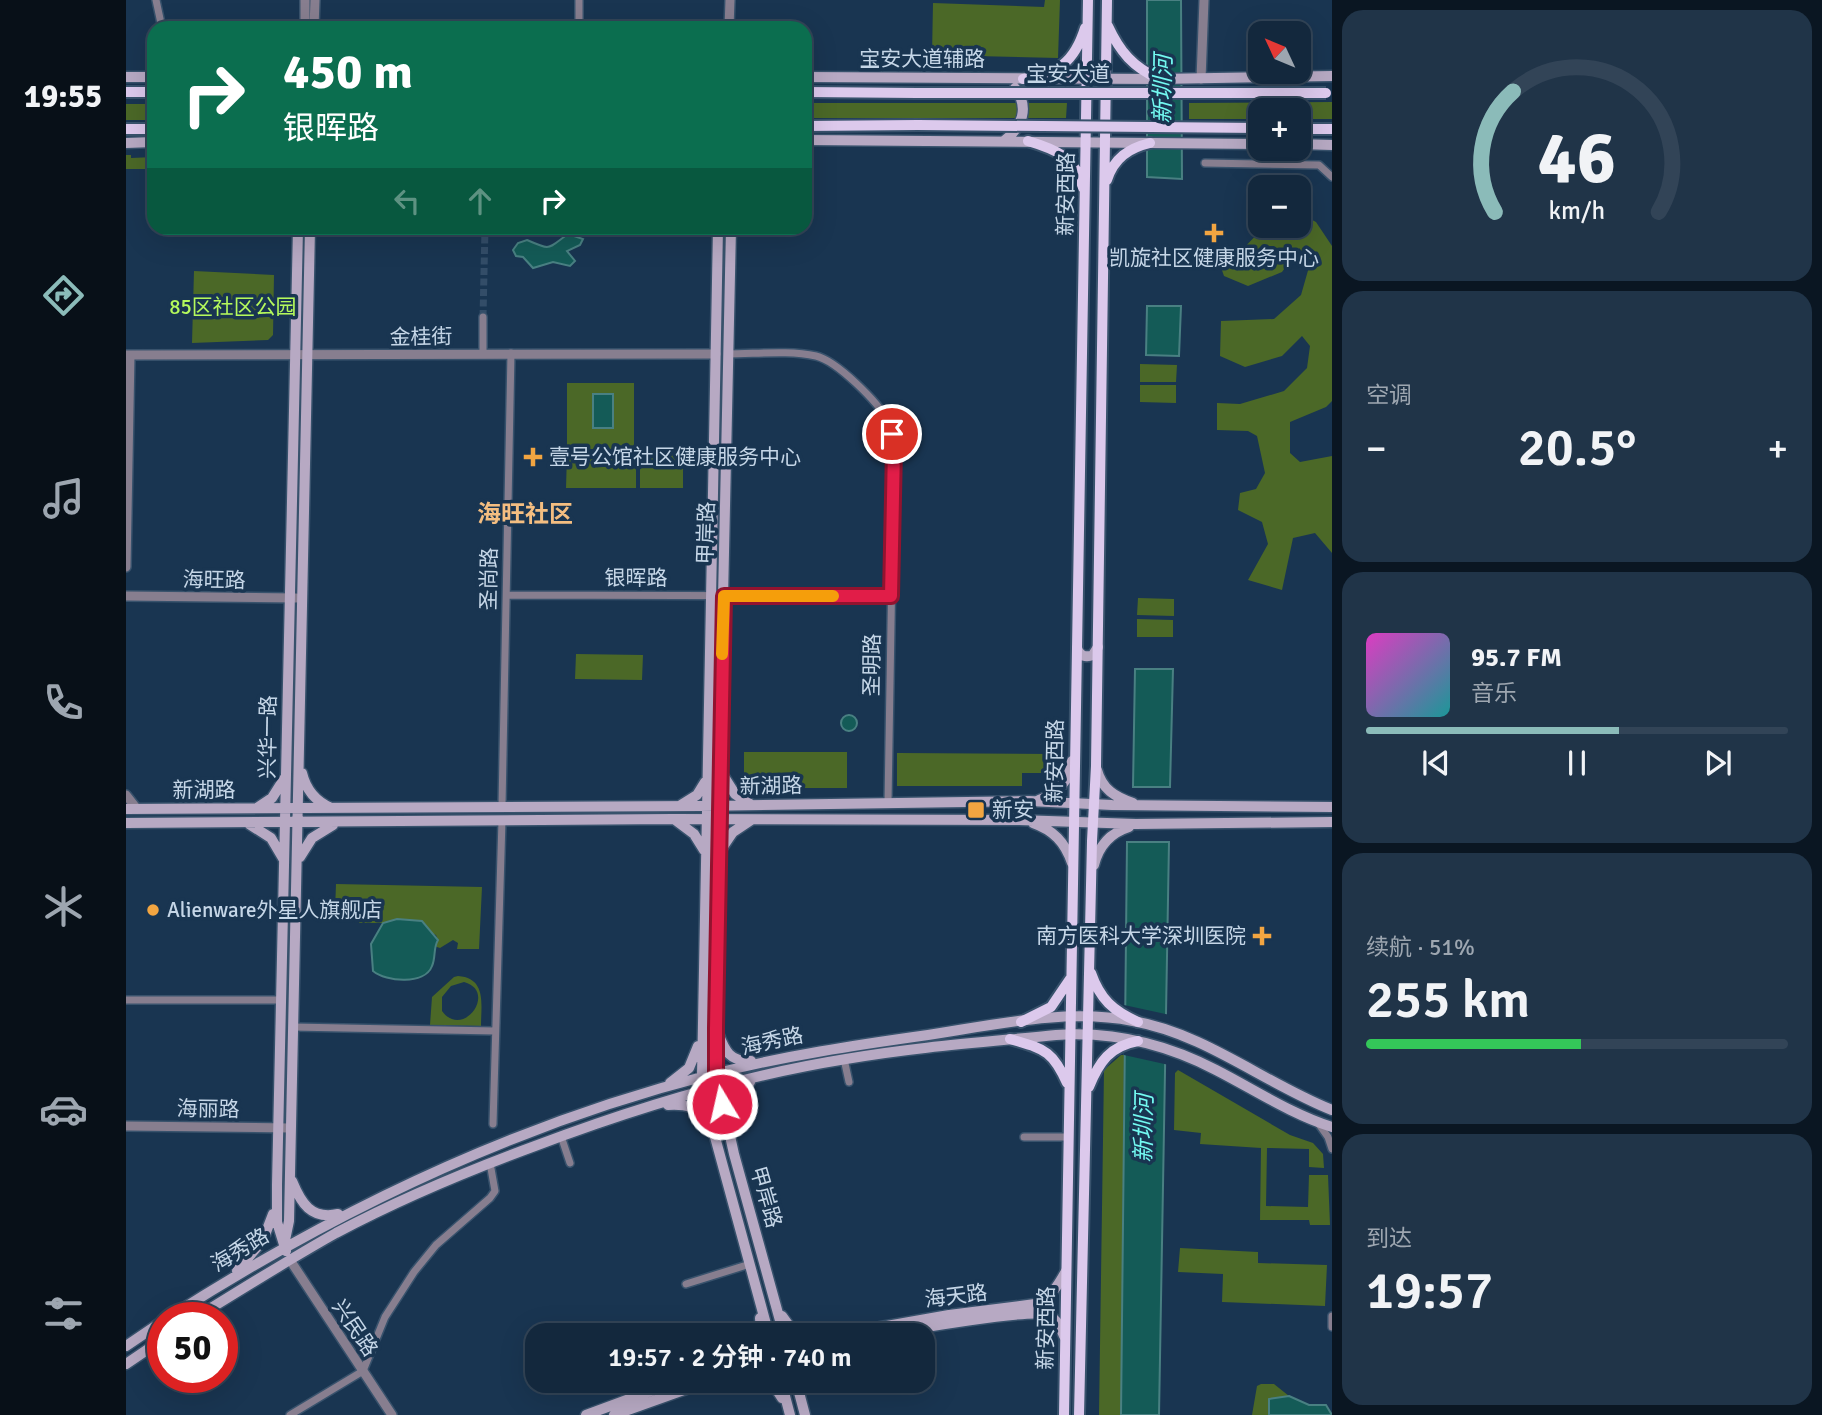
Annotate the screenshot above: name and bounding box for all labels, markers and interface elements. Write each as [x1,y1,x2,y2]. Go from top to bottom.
north arrow [1248,21,1311,84]
map controls [1248,21,1311,238]
text: 450 m [283,42,413,102]
street label: 宝安大道辅路 [859,46,985,72]
icon: right [168,49,259,140]
water label: 新圳河 [1148,50,1178,124]
street label: 宝安大道 [1026,61,1110,87]
text: 19:55 [24,77,102,116]
button: + [1248,98,1311,161]
text: 银晖路 [283,109,379,148]
text: 46 [1538,114,1616,203]
street label: 新安西路 [1052,152,1080,236]
button: − [1248,175,1311,238]
icon: left [388,182,426,220]
icon: ahead [461,182,499,220]
icon: right [534,182,572,220]
text: km/h [1549,194,1605,225]
marker: 凯旋社区健康服务中心 [1204,223,1224,243]
place label: 凯旋社区健康服务中心 [1109,245,1319,271]
icon: directions [39,271,88,320]
park label: 85区社区公园 [169,294,297,320]
street label: 金桂街 [389,323,453,351]
text: 空调 [1366,381,1412,410]
pin [862,404,922,464]
icon: arrive [873,415,911,453]
text: 20.5° [1518,416,1636,480]
text: − [1366,425,1387,472]
text: + [1767,425,1788,472]
place label: 壹号公馆社区健康服务中心 [549,444,801,470]
marker: 壹号公馆社区健康服务中心 [523,447,543,467]
icon: music [39,474,88,523]
district label: 海旺社区 [477,499,573,529]
street label: 甲岸路 [692,501,720,565]
street label: 圣尚路 [475,547,503,611]
street label: 银晖路 [605,565,668,591]
street label: 海旺路 [182,566,246,594]
street label: 圣明路 [858,633,886,697]
text: 95.7 FM [1471,642,1562,674]
icon: phone [39,678,88,727]
text: 音乐 [1471,679,1517,708]
street label: 兴华一路 [254,695,282,779]
street label: 新安西路 [1041,719,1069,803]
icon: previous [1417,744,1455,782]
icon: pause [1558,744,1596,782]
icon: next [1699,744,1737,782]
street label: 新湖路 [739,772,803,800]
street label: 新湖路 [173,777,236,803]
place label: 新安 [992,797,1034,823]
marker: 新安 [966,800,986,820]
icon: climate [39,882,88,931]
place label: Alienware外星人旗舰店 [167,897,382,923]
marker: Alienware外星人旗舰店 [145,902,161,918]
place label: 南方医科大学深圳医院 [1036,923,1246,949]
marker: 南方医科大学深圳医院 [1252,926,1272,946]
text: 续航 · 51% [1366,933,1475,962]
text: 255 km [1366,968,1530,1032]
street label: 海秀路 [738,1022,806,1060]
position arrow [685,1067,759,1141]
icon: car [39,1085,88,1134]
water label: 新圳河 [1129,1089,1159,1163]
street label: 海丽路 [176,1095,240,1123]
street label: 甲岸路 [745,1163,787,1231]
street label: 海秀路 [206,1223,274,1277]
text: 到达 [1366,1224,1412,1253]
text: 19:57 [1366,1259,1493,1323]
street label: 海天路 [923,1279,989,1313]
street label: 新安西路 [1032,1286,1060,1370]
icon: filters [39,1289,88,1338]
street label: 兴民路 [327,1295,383,1361]
speed limit sign: 50 [147,1302,238,1393]
text: 19:57 · 2 分钟 · 740 m [608,1342,852,1374]

